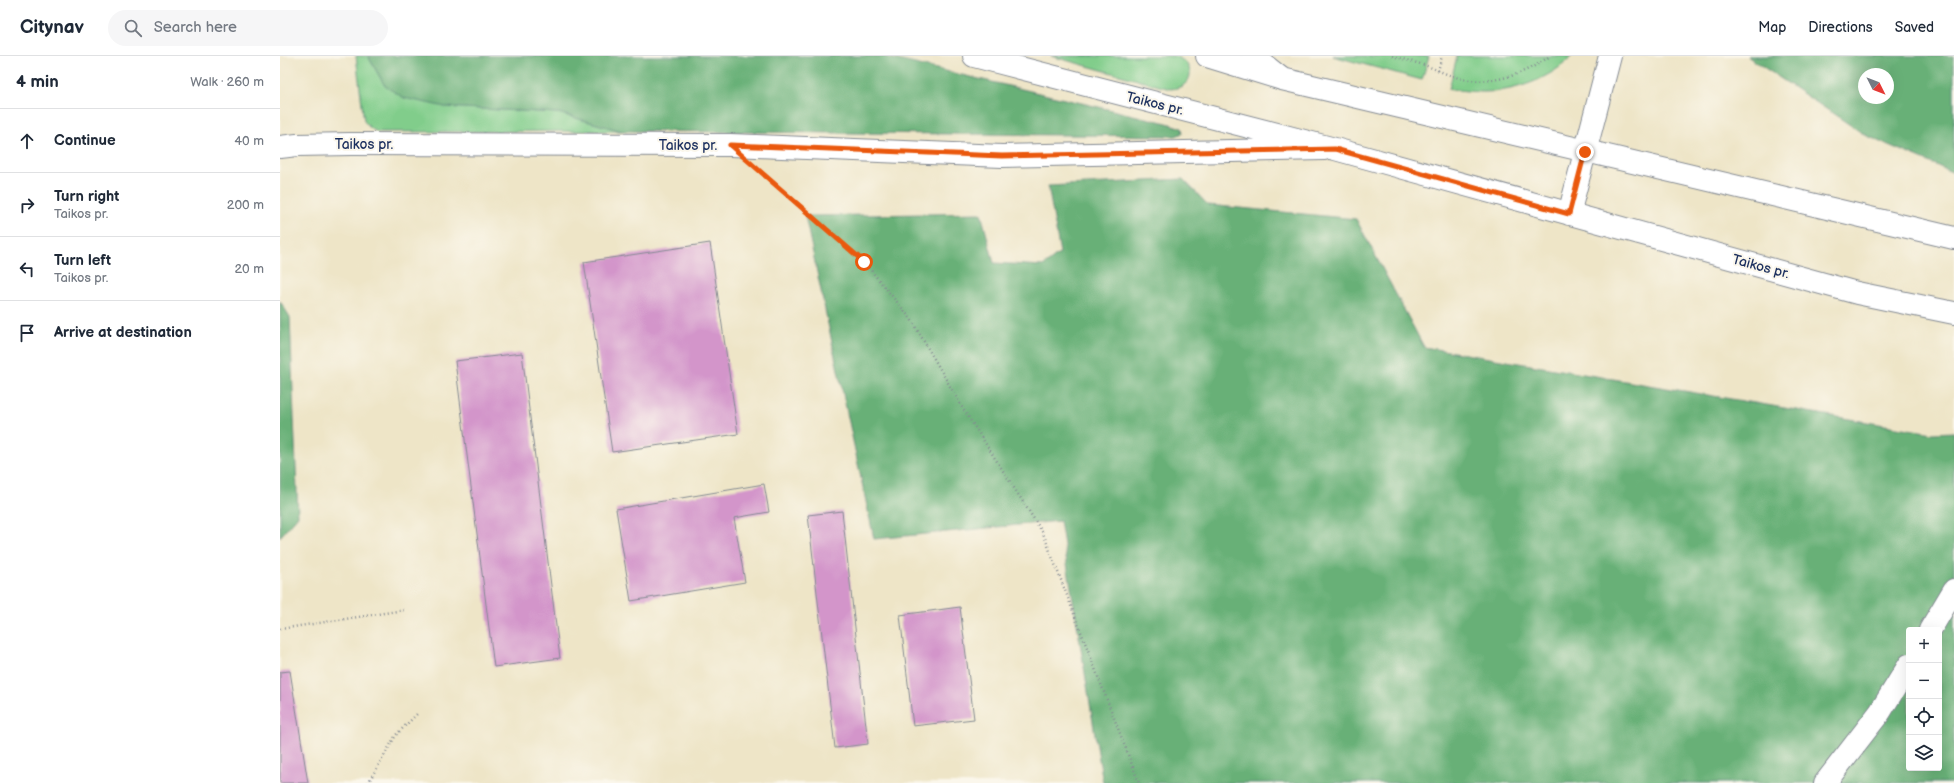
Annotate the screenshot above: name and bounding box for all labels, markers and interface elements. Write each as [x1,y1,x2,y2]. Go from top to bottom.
search box [108,10,388,46]
text: Citynav [20,16,84,39]
icon: search [122,17,144,39]
text: Search here [154,18,237,37]
text: Map [1758,19,1786,36]
text: Directions [1808,19,1873,36]
text: Saved [1895,19,1934,36]
north arrow [1858,68,1894,104]
text: 4 min [16,72,59,92]
text: Walk · 260 m [190,74,264,90]
street label: Taikos pr. [1124,88,1186,119]
icon: ahead [16,130,38,152]
text: Continue [54,131,116,150]
text: 40 m [234,133,264,149]
street label: Taikos pr. [335,136,394,153]
street label: Taikos pr. [659,137,718,154]
route end [1576,143,1594,161]
text: Turn right [54,187,119,206]
icon: right [16,194,38,216]
text: 200 m [227,197,264,213]
text: Taikos pr. [54,206,108,222]
text: Turn left [54,251,111,270]
street label: Taikos pr. [1730,251,1792,282]
route start [855,253,873,271]
icon: left [16,258,38,280]
text: 20 m [234,261,264,277]
text: Taikos pr. [54,270,108,286]
icon: arrive [16,322,38,344]
text: Arrive at destination [54,323,192,342]
map controls [1906,627,1942,771]
button: + [1906,627,1942,663]
button: − [1906,663,1942,699]
button: locate [1906,699,1942,735]
button: layers [1906,735,1942,771]

